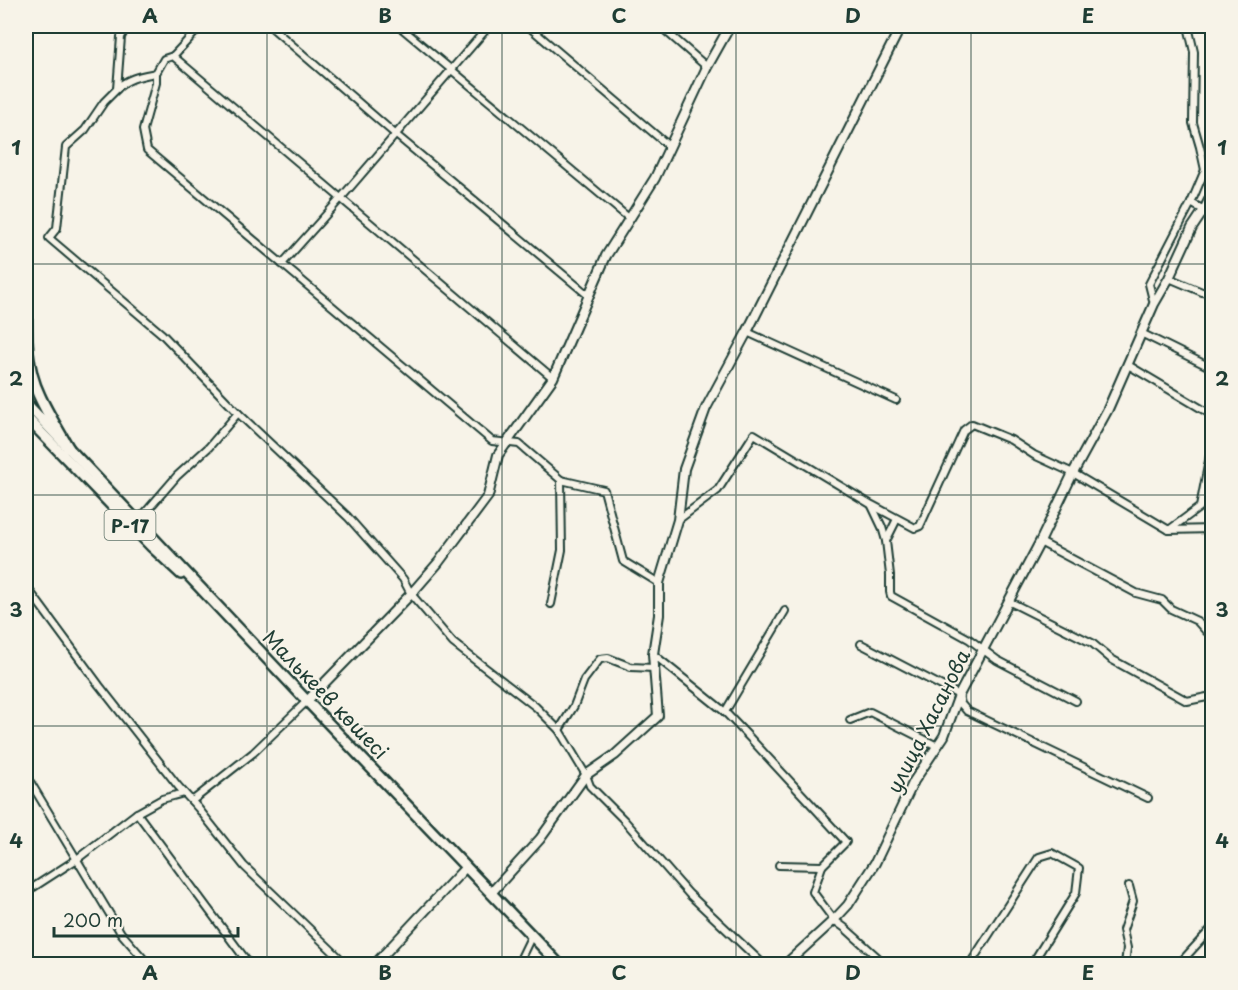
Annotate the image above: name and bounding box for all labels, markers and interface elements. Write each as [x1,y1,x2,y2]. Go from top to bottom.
text: A [142,0,158,30]
text: B [378,0,392,30]
text: C [611,0,627,30]
text: D [845,0,861,30]
text: E [1082,0,1094,30]
text: 1 [11,132,21,162]
text: 1 [1217,132,1227,162]
text: 2 [9,363,23,393]
text: 2 [1215,363,1229,393]
road number: P-17 [104,510,156,540]
text: 3 [9,594,23,624]
text: 3 [1215,594,1229,624]
street label: Малькеев көшесі [256,622,396,766]
street label: улица Хасанова [879,643,977,798]
text: 4 [9,825,23,855]
text: 4 [1215,825,1229,855]
scale bar [54,900,238,938]
text: 200 m [63,906,123,933]
text: A [142,957,158,987]
text: B [378,957,392,987]
text: C [611,957,627,987]
text: D [845,957,861,987]
text: E [1082,957,1094,987]

